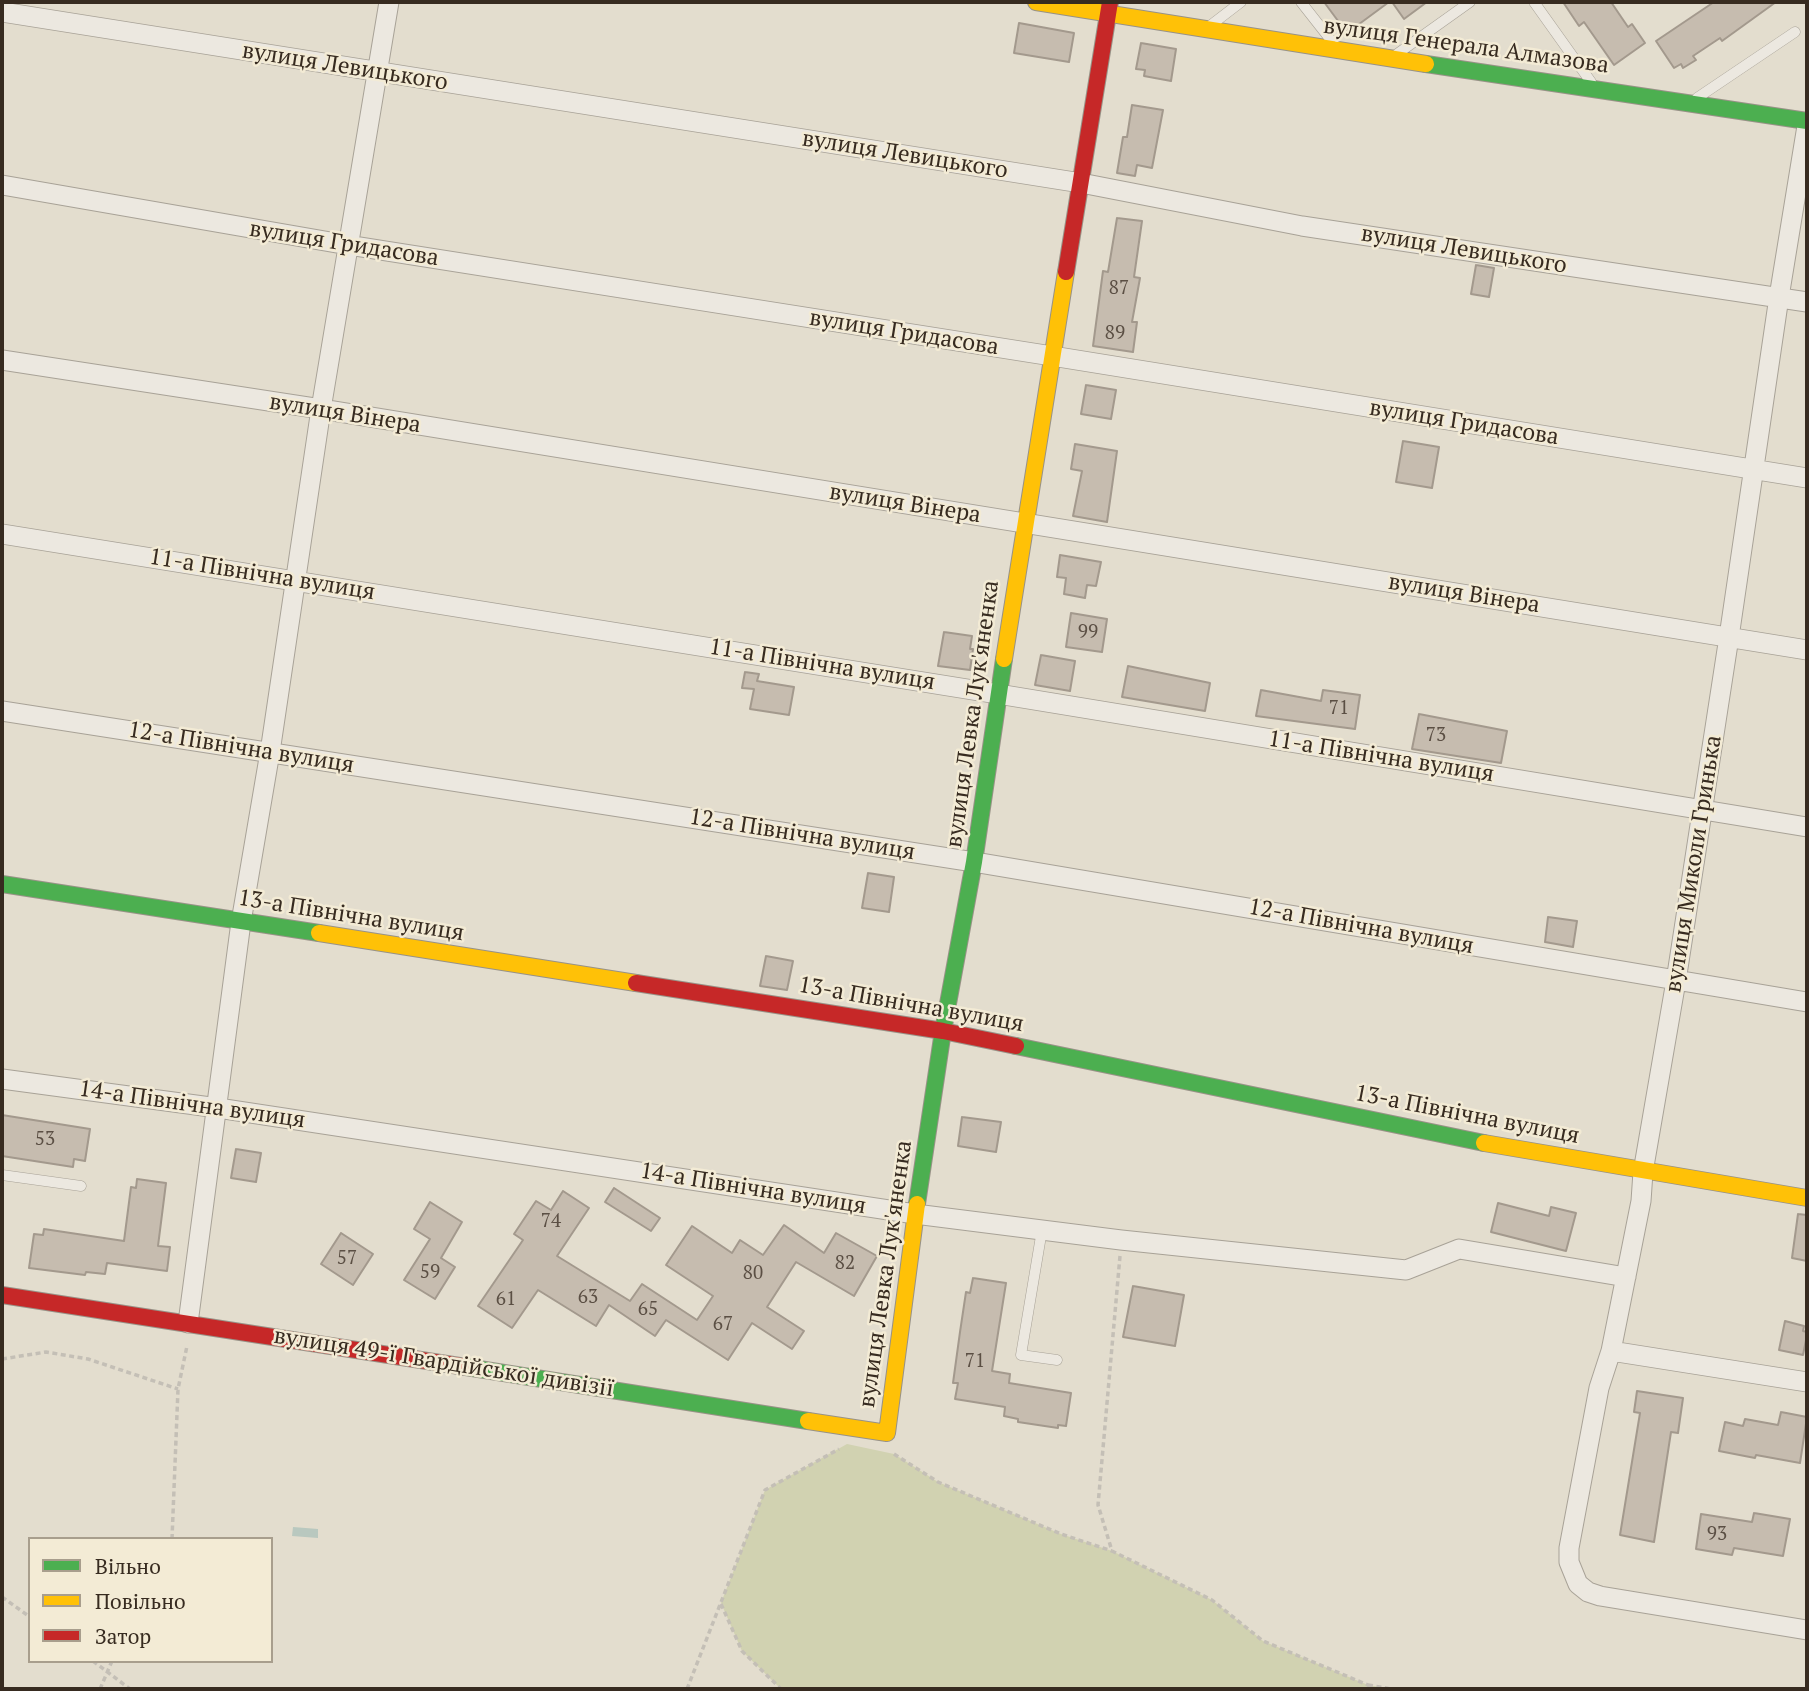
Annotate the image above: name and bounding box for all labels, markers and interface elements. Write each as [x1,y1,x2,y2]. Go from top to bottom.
street label: вулиця Генерала Алмазова [1322,12,1610,80]
street label: вулиця Левицького [240,37,450,97]
street label: вулиця Левицького [800,125,1010,185]
street label: вулиця Гридасова [247,215,441,273]
street label: вулиця Левицького [1359,220,1569,280]
house number: 87 [1109,278,1129,300]
street label: вулиця Гридасова [807,304,1001,362]
house number: 89 [1105,323,1125,345]
street label: вулиця Вінера [267,388,423,440]
street label: вулиця Гридасова [1367,394,1561,452]
street label: вулиця Вінера [827,478,983,530]
street label: 11-а Північна вулиця [147,544,377,606]
street label: вулиця Вінера [1386,568,1542,620]
street label: вулиця Левка Лук'яненка [941,579,1005,849]
house number: 99 [1078,622,1098,644]
street label: 11-а Північна вулиця [707,634,937,696]
house number: 71 [1329,698,1349,720]
street label: 12-а Північна вулиця [126,717,356,779]
house number: 73 [1426,725,1446,747]
street label: 11-а Північна вулиця [1266,726,1496,788]
street label: вулиця Миколи Гринька [1660,733,1728,995]
street label: 12-а Північна вулиця [687,804,917,866]
street label: 13-а Північна вулиця [236,885,466,947]
street label: 12-а Північна вулиця [1246,894,1476,960]
street label: 13-а Північна вулиця [796,972,1026,1038]
street label: 14-а Північна вулиця [77,1075,307,1135]
street label: 13-а Північна вулиця [1352,1080,1582,1150]
house number: 53 [35,1129,55,1151]
street label: вулиця Левка Лук'яненка [854,1139,918,1409]
street label: 14-а Північна вулиця [638,1158,868,1220]
house number: 74 [541,1211,561,1233]
house number: 57 [337,1248,357,1270]
house number: 82 [835,1253,855,1275]
house number: 59 [420,1262,440,1284]
house number: 80 [743,1263,763,1285]
house number: 63 [578,1287,598,1309]
house number: 61 [496,1289,516,1311]
house number: 65 [638,1299,658,1321]
house number: 67 [713,1314,733,1336]
street label: вулиця 49-ї Гвардійської дивізії [272,1322,616,1404]
house number: 71 [965,1351,985,1373]
house number: 93 [1707,1524,1727,1546]
legend [28,1537,273,1663]
text: Вільно [95,1552,161,1580]
text: Повільно [95,1587,186,1615]
text: Затор [95,1622,151,1650]

